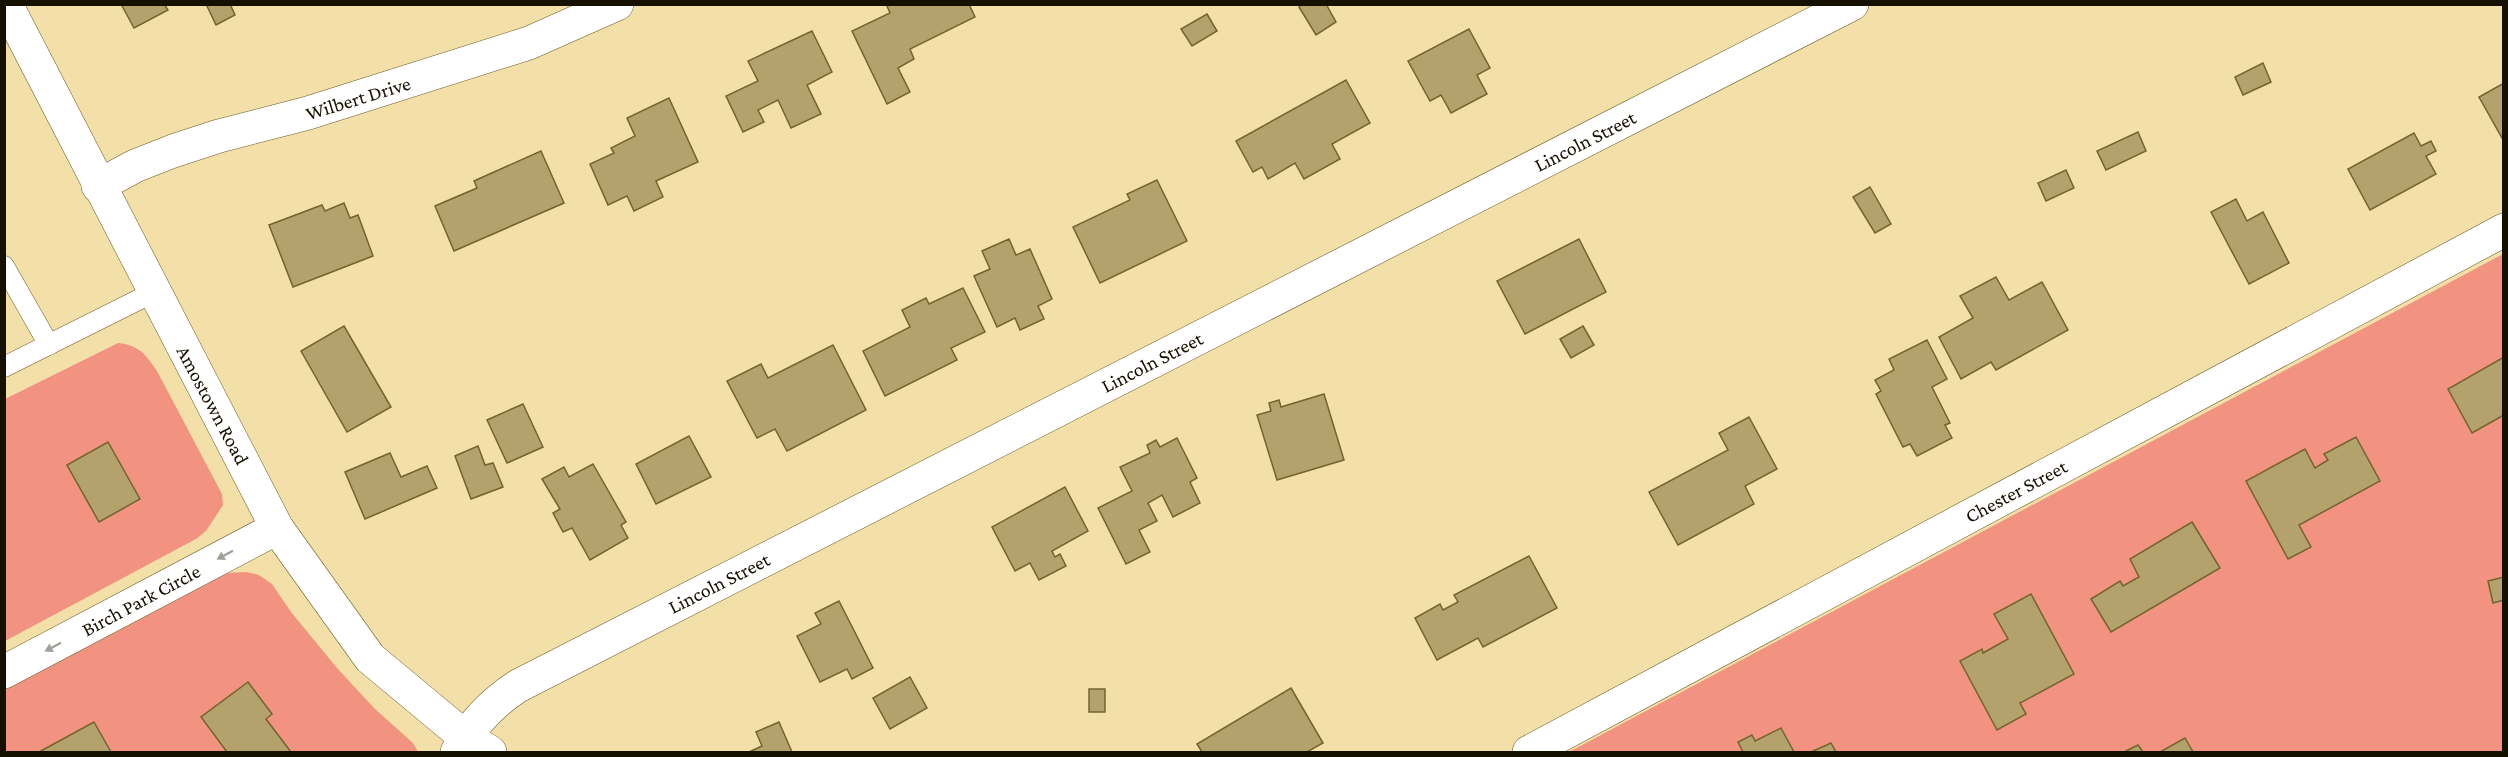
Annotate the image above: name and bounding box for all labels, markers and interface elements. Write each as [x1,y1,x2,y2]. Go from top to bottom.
street label: Wilbert Drive [303,72,413,124]
street label: Lincoln Street [1531,106,1640,176]
street label: Lincoln Street [1098,327,1207,397]
street label: Amostown Road [172,342,254,469]
street label: Chester Street [1961,455,2071,527]
street label: Lincoln Street [665,548,774,618]
one-way arrow [216,550,233,560]
street label: Birch Park Circle [78,559,204,640]
one-way arrow [44,642,61,652]

